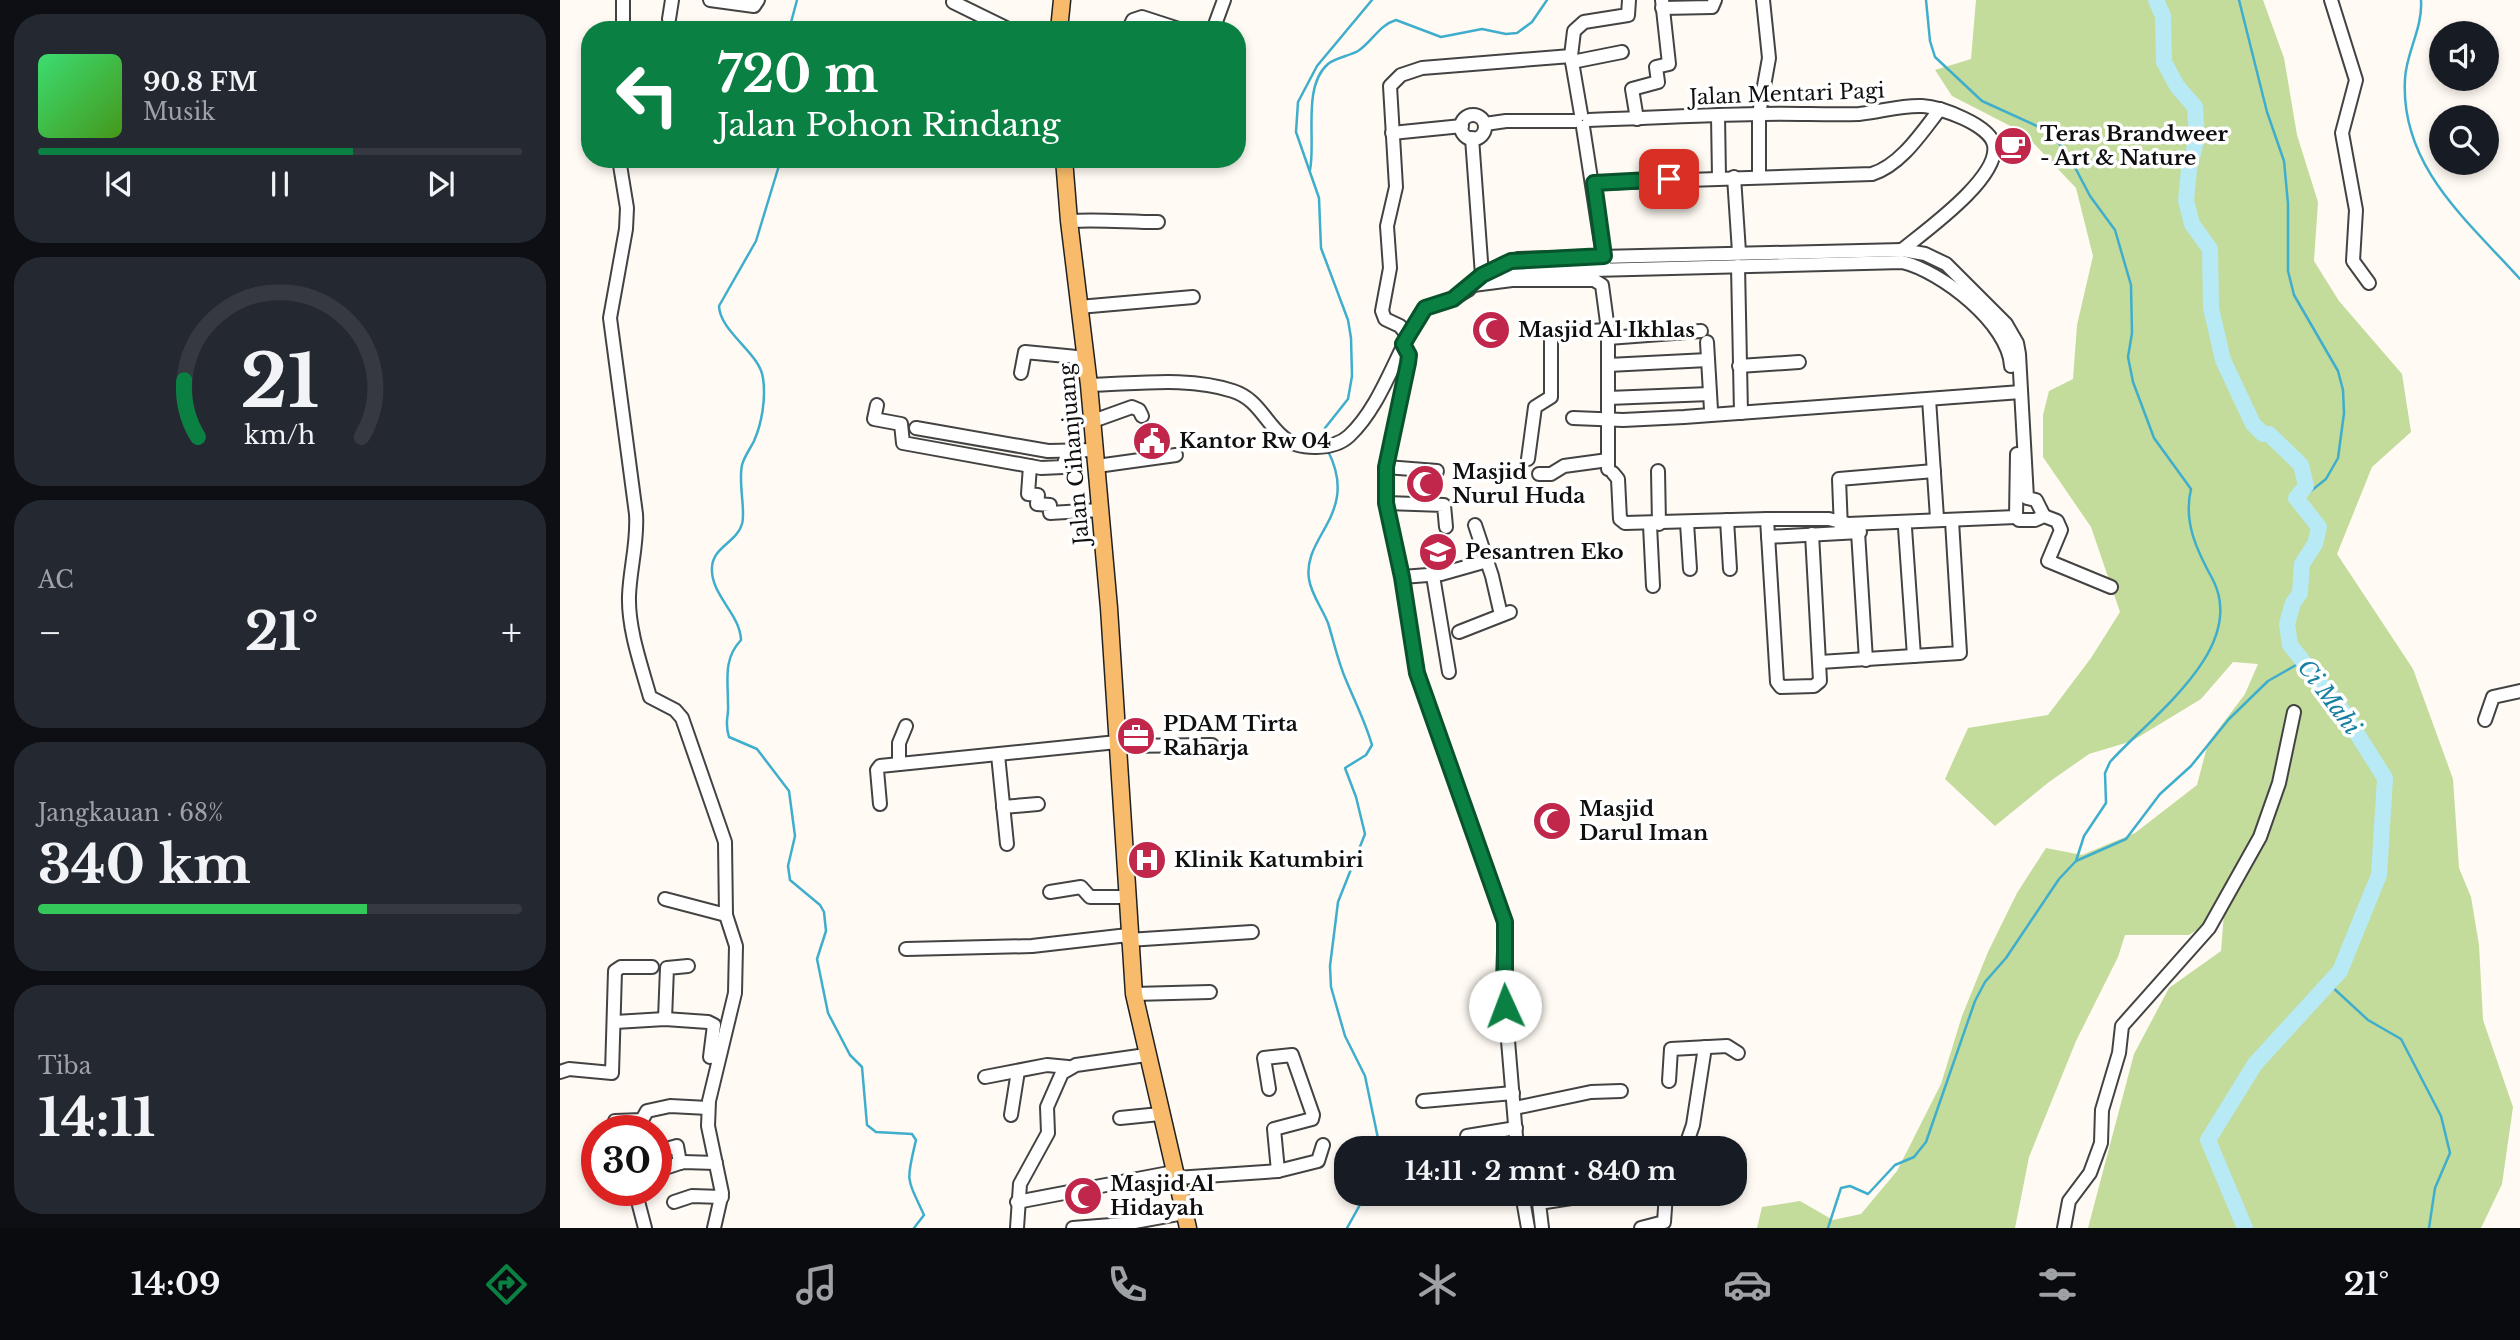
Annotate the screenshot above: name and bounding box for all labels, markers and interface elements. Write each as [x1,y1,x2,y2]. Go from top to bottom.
map controls [2429,21,2499,175]
button: sound [2429,21,2499,91]
text: 720 m [717,44,878,105]
icon: left [602,49,693,140]
text: 90.8 FM [143,66,258,98]
street label: Jalan Mentari Pagi [1686,78,1885,111]
text: Musik [143,98,215,126]
text: Jalan Pohon Rindang [717,105,1061,145]
button: search [2429,105,2499,175]
place label: Teras Brandweer - Art & Nature [2040,121,2229,171]
cafe icon: Teras Brandweer - Art & Nature [1992,125,2034,167]
pin [1639,149,1699,209]
icon: arrive [1650,160,1688,198]
icon: previous [100,165,138,203]
icon: pause [261,165,299,203]
icon: next [422,165,460,203]
mosque icon: Masjid Al Ikhlas [1470,309,1512,351]
place label: Masjid Al Ikhlas [1518,317,1695,343]
text: 21 [240,337,320,428]
street label: Jalan Cihanjuang [1053,362,1095,549]
text: km/h [245,420,315,451]
public building icon: Kantor Rw 04 [1131,420,1173,462]
place label: Kantor Rw 04 [1179,428,1331,454]
place label: Masjid Nurul Huda [1452,459,1585,509]
mosque icon: Masjid Nurul Huda [1404,463,1446,505]
school or university icon: Pesantren Eko [1417,531,1459,573]
place label: Pesantren Eko [1465,539,1624,565]
text: AC [38,566,74,594]
text: 21° [245,600,319,664]
text: − [38,609,62,656]
text: + [501,609,522,656]
water label: Ci Mahi [2292,654,2366,740]
place label: PDAM Tirta Raharja [1163,711,1298,761]
office icon: PDAM Tirta Raharja [1115,715,1157,757]
place label: Masjid Darul Iman [1579,796,1708,846]
text: Jangkauan · 68% [38,799,224,827]
mosque icon: Masjid Darul Iman [1531,800,1573,842]
text: 340 km [38,833,251,897]
hospital icon: Klinik Katumbiri [1126,839,1168,881]
place label: Klinik Katumbiri [1174,847,1364,873]
position arrow [1468,969,1542,1043]
text: Tiba [38,1052,91,1080]
text: 14:11 [38,1086,155,1150]
speed limit sign: 30 [581,1115,672,1206]
text: 14:11 · 2 mnt · 840 m [1405,1155,1676,1187]
place label: Masjid Al Hidayah [1110,1171,1215,1221]
mosque icon: Masjid Al Hidayah [1062,1175,1104,1217]
icon: directions [482,1260,531,1309]
icon: music [792,1260,841,1309]
icon: phone [1103,1260,1152,1309]
icon: climate [1413,1260,1462,1309]
icon: car [1723,1260,1772,1309]
icon: filters [2033,1260,2082,1309]
text: 14:09 [131,1264,221,1304]
text: 21° [2344,1264,2389,1304]

